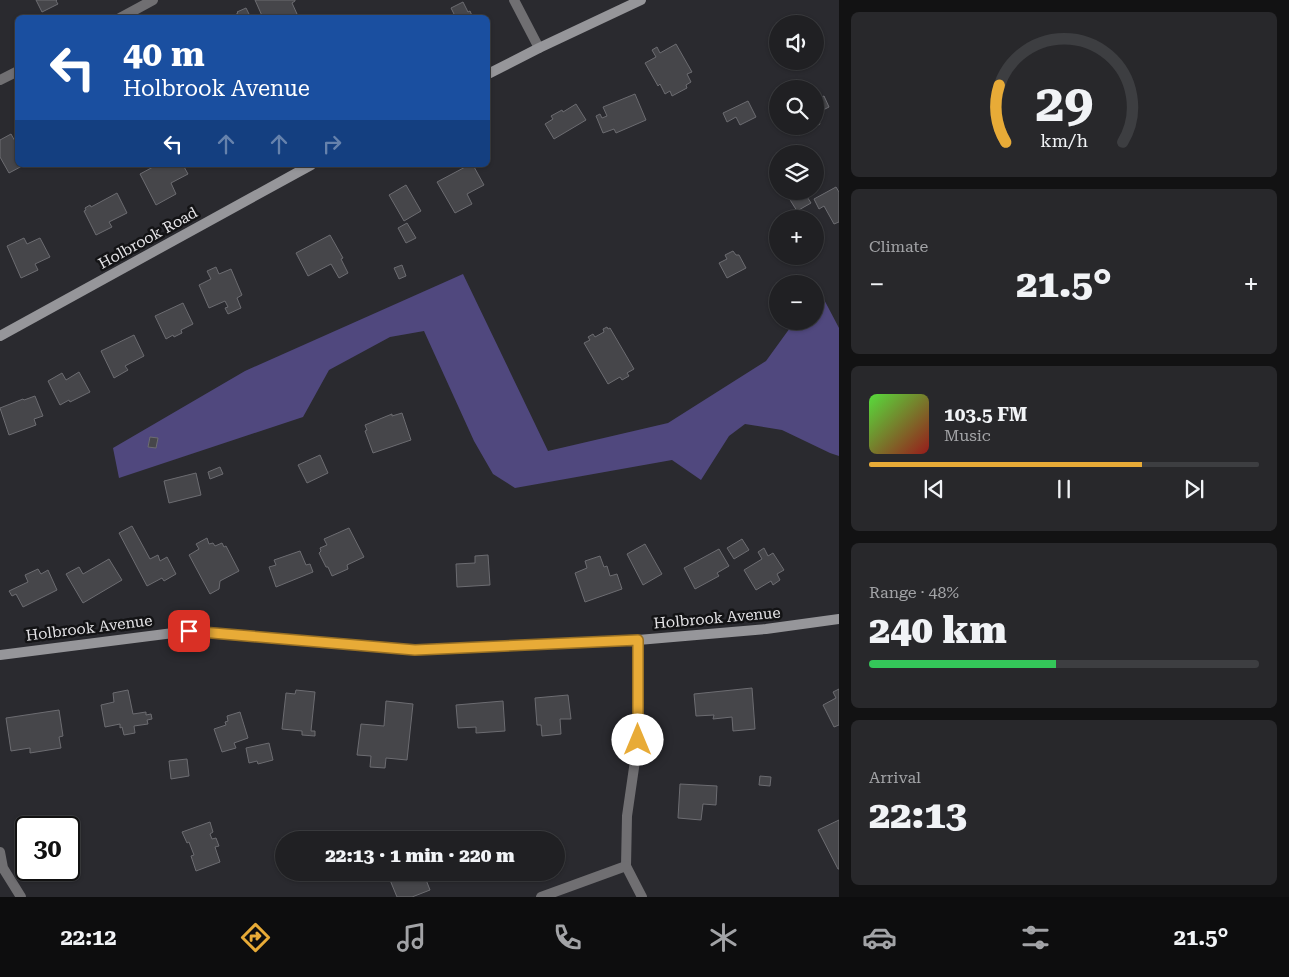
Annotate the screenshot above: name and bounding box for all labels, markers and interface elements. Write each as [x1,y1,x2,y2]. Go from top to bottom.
map controls [769,15,824,330]
button: sound [769,15,824,70]
text: 40 m [123,34,205,75]
icon: left [40,35,105,100]
text: 29 [1035,73,1093,134]
text: Holbrook Avenue [123,76,310,101]
button: search [769,80,824,135]
icon: left [159,130,187,158]
icon: ahead [212,130,240,158]
icon: ahead [265,130,293,158]
icon: right [318,130,346,158]
text: km/h [1040,130,1088,151]
button: layers [769,145,824,200]
street label: Holbrook Road [95,203,201,273]
button: + [769,210,824,265]
text: Climate [869,237,928,256]
text: 21.5° [1016,262,1112,306]
text: − [869,268,885,301]
text: + [1243,268,1259,301]
button: − [769,275,824,330]
text: 103.5 FM [944,403,1027,426]
text: Music [944,426,991,445]
icon: previous [920,475,948,503]
icon: pause [1050,475,1078,503]
icon: next [1180,475,1208,503]
text: Range · 48% [869,583,959,602]
street label: Holbrook Avenue [653,603,781,633]
text: 240 km [869,608,1007,652]
pin [168,610,210,652]
street label: Holbrook Avenue [25,611,153,645]
icon: arrive [175,617,203,645]
position arrow [611,713,663,765]
text: Arrival [869,768,921,787]
text: 22:13 [869,793,967,837]
speed limit sign: 30 [15,816,80,881]
text: 22:13 · 1 min · 220 m [325,844,515,867]
icon: directions [238,920,273,955]
icon: music [394,920,429,955]
icon: phone [550,920,585,955]
icon: climate [706,920,741,955]
icon: car [862,920,897,955]
icon: filters [1018,920,1053,955]
text: 22:12 [61,925,117,950]
text: 21.5° [1174,925,1229,950]

